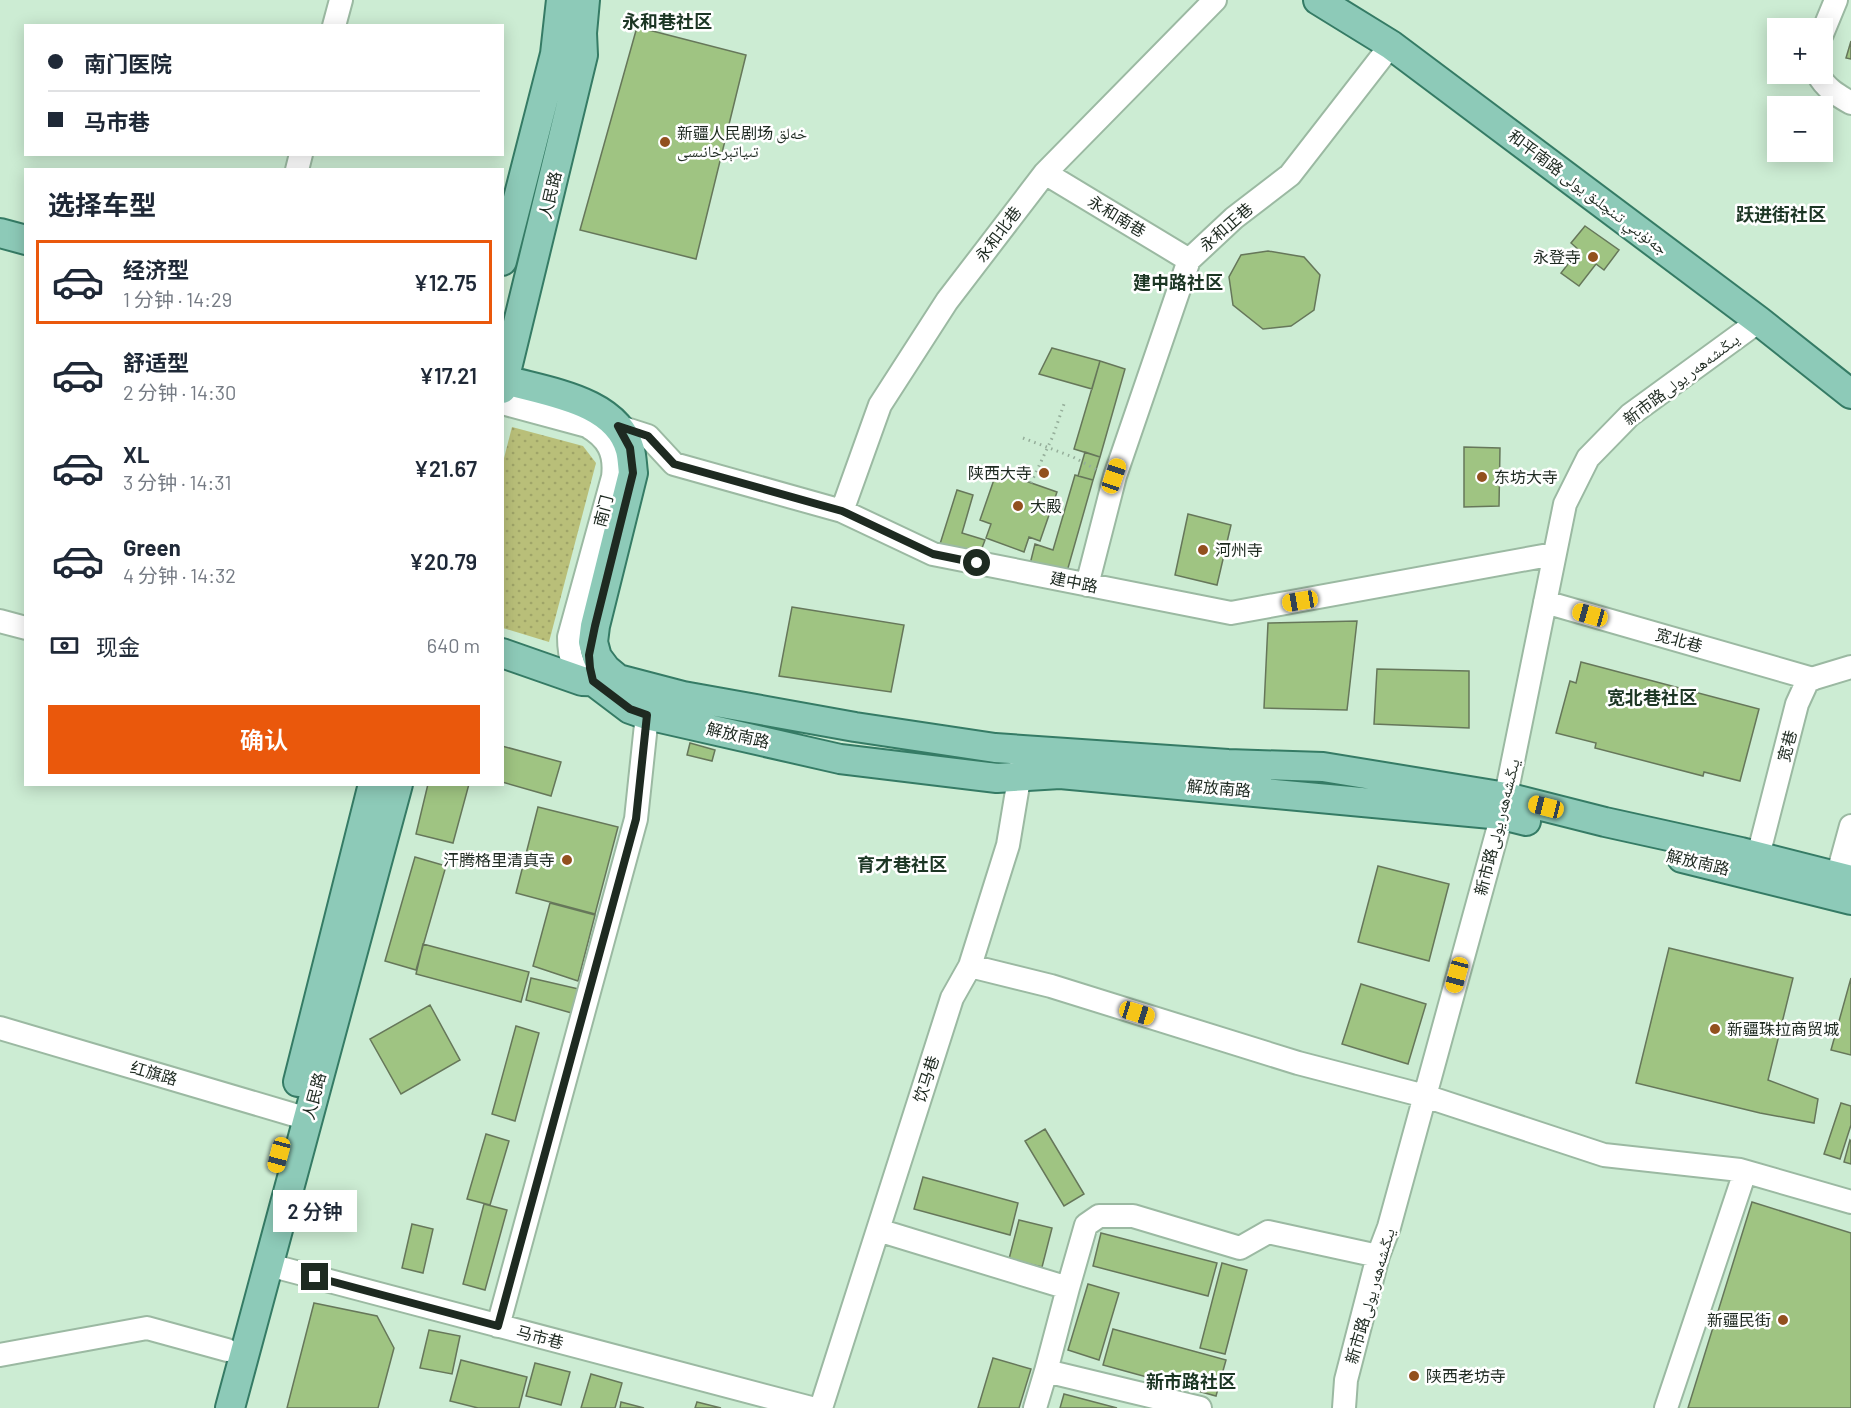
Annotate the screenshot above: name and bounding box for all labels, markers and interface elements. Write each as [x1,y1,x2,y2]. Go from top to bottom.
district label: 永和巷社区 [622,10,712,32]
map controls [1767,18,1833,162]
button: + [1767,18,1833,84]
text: 南门医院 [84,50,172,76]
button: − [1767,96,1833,162]
text: 马市巷 [84,108,150,134]
place label: 新疆人民剧场 خەلق تىياتېرخانىسى [677,123,807,162]
street label: 和平南路 جەنۇبىي تىنچلىق يولى [1502,125,1672,261]
marker: 新疆人民剧场 خەلق تىياتېرخانىسى [658,135,672,149]
street label: 人民路 [535,169,564,220]
text: 选择车型 [48,188,156,220]
street label: 永和南巷 [1085,191,1150,240]
street label: 永和正巷 [1195,198,1256,255]
street label: 永和北巷 [971,202,1024,265]
district label: 跃进街社区 [1736,203,1826,225]
place label: 永登寺 [1533,247,1581,266]
marker: 永登寺 [1586,250,1600,264]
icon: car [51,255,105,309]
text: 经济型 [123,256,189,282]
text: ¥12.75 [414,269,477,295]
district label: 建中路社区 [1133,271,1223,293]
text: 1 分钟 · 14:29 [123,287,232,311]
street label: 新市路يىڭىشەھەر يولى [1619,329,1744,430]
icon: car [51,348,105,402]
text: 舒适型 [123,349,189,375]
text: ¥17.21 [419,362,477,388]
text: 2 分钟 · 14:30 [123,380,236,404]
icon: car [51,441,105,495]
text: XL [123,441,149,467]
text: ¥21.67 [414,455,477,481]
car [1100,456,1128,496]
place label: 陕西大寺 [968,463,1032,482]
marker: 陕西大寺 [1037,466,1051,480]
place label: 东坊大寺 [1494,467,1558,486]
text: 3 分钟 · 14:31 [123,470,231,494]
marker: 东坊大寺 [1475,470,1489,484]
street label: 南门 [589,493,616,529]
place label: 大殿 [1030,496,1062,515]
marker: 大殿 [1011,499,1025,513]
icon: car [51,534,105,588]
text: Green [123,534,181,560]
place label: 河州寺 [1215,540,1263,559]
marker: 河州寺 [1196,543,1210,557]
text: ¥20.79 [409,548,477,574]
route start [963,549,990,576]
text: 4 分钟 · 14:32 [123,563,236,587]
street label: 建中路 [1049,568,1099,595]
car [1281,589,1319,613]
car [1570,601,1610,629]
street label: 宽北巷 [1653,624,1705,655]
icon: cash [48,629,81,662]
text: 现金 [96,633,140,659]
text: 640 m [427,633,480,657]
district label: 宽北巷社区 [1607,686,1697,708]
button: 确认 [48,705,480,774]
street label: 解放南路 [705,718,771,751]
street label: 宽巷 [1773,728,1800,764]
street label: 新市路يىڭىشەھەر يولى [1470,757,1525,898]
street label: 解放南路 [1186,775,1252,800]
car [1526,794,1566,820]
street label: 解放南路 [1665,845,1731,878]
place label: 汗腾格里清真寺 [443,850,555,869]
marker: 汗腾格里清真寺 [560,853,574,867]
district label: 育才巷社区 [857,853,947,875]
car [1444,955,1470,995]
car [1117,999,1157,1027]
place label: 新疆珠拉商贸城 [1727,1019,1839,1038]
marker: 新疆珠拉商贸城 [1708,1022,1722,1036]
street label: 饮马巷 [909,1053,942,1105]
street label: 红旗路 [128,1057,180,1088]
street label: 人民路 [298,1070,329,1122]
car [266,1135,292,1175]
callout: 2 分钟 [273,1190,357,1232]
text: 2 分钟 [287,1199,343,1223]
street label: 新市路يىڭىشەھەر يولى [1341,1226,1400,1366]
route end [301,1263,328,1290]
place label: 新疆民街 [1707,1310,1771,1329]
marker: 新疆民街 [1776,1313,1790,1327]
street label: 马市巷 [514,1321,566,1352]
place label: 陕西老坊寺 [1426,1366,1506,1385]
marker: 陕西老坊寺 [1407,1369,1421,1383]
district label: 新市路社区 [1146,1370,1236,1392]

